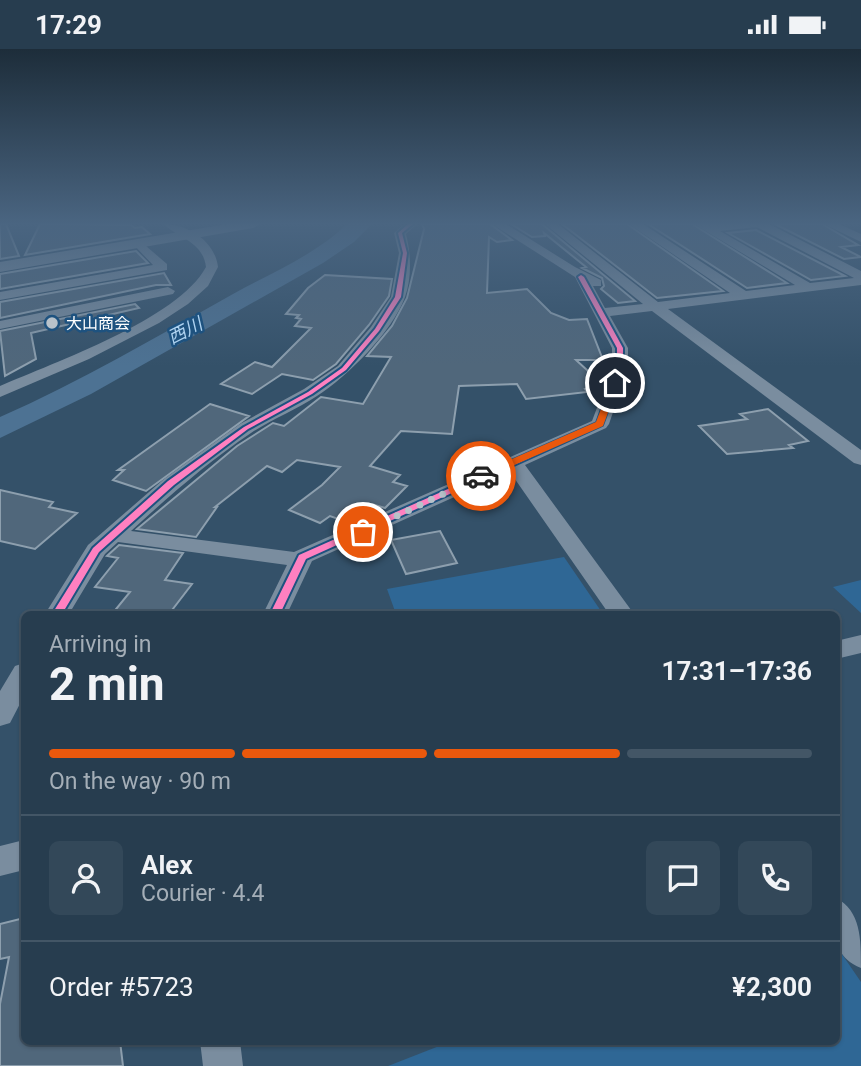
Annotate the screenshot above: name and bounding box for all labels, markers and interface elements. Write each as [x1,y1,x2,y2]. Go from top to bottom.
text: 17:29 [35,10,102,40]
water label: 西川 [164,312,207,348]
place label: 大山商会 [66,314,130,333]
marker: 大山商会 [44,315,60,331]
pin [585,353,645,413]
icon: home [596,364,634,402]
courier [446,441,516,511]
icon: car [462,457,500,495]
pin [333,502,393,562]
icon: bag [344,513,382,551]
text: Arriving in [49,631,152,658]
text: 17:31–17:36 [662,656,812,686]
text: 2 min [49,657,165,711]
text: On the way · 90 m [49,768,231,795]
button: person [49,841,123,915]
button: chat [646,841,720,915]
button: phone [738,841,812,915]
text: Alex [141,850,193,880]
text: Courier · 4.4 [141,880,264,907]
text: Order #5723 [49,972,194,1002]
text: ¥2,300 [732,972,812,1002]

